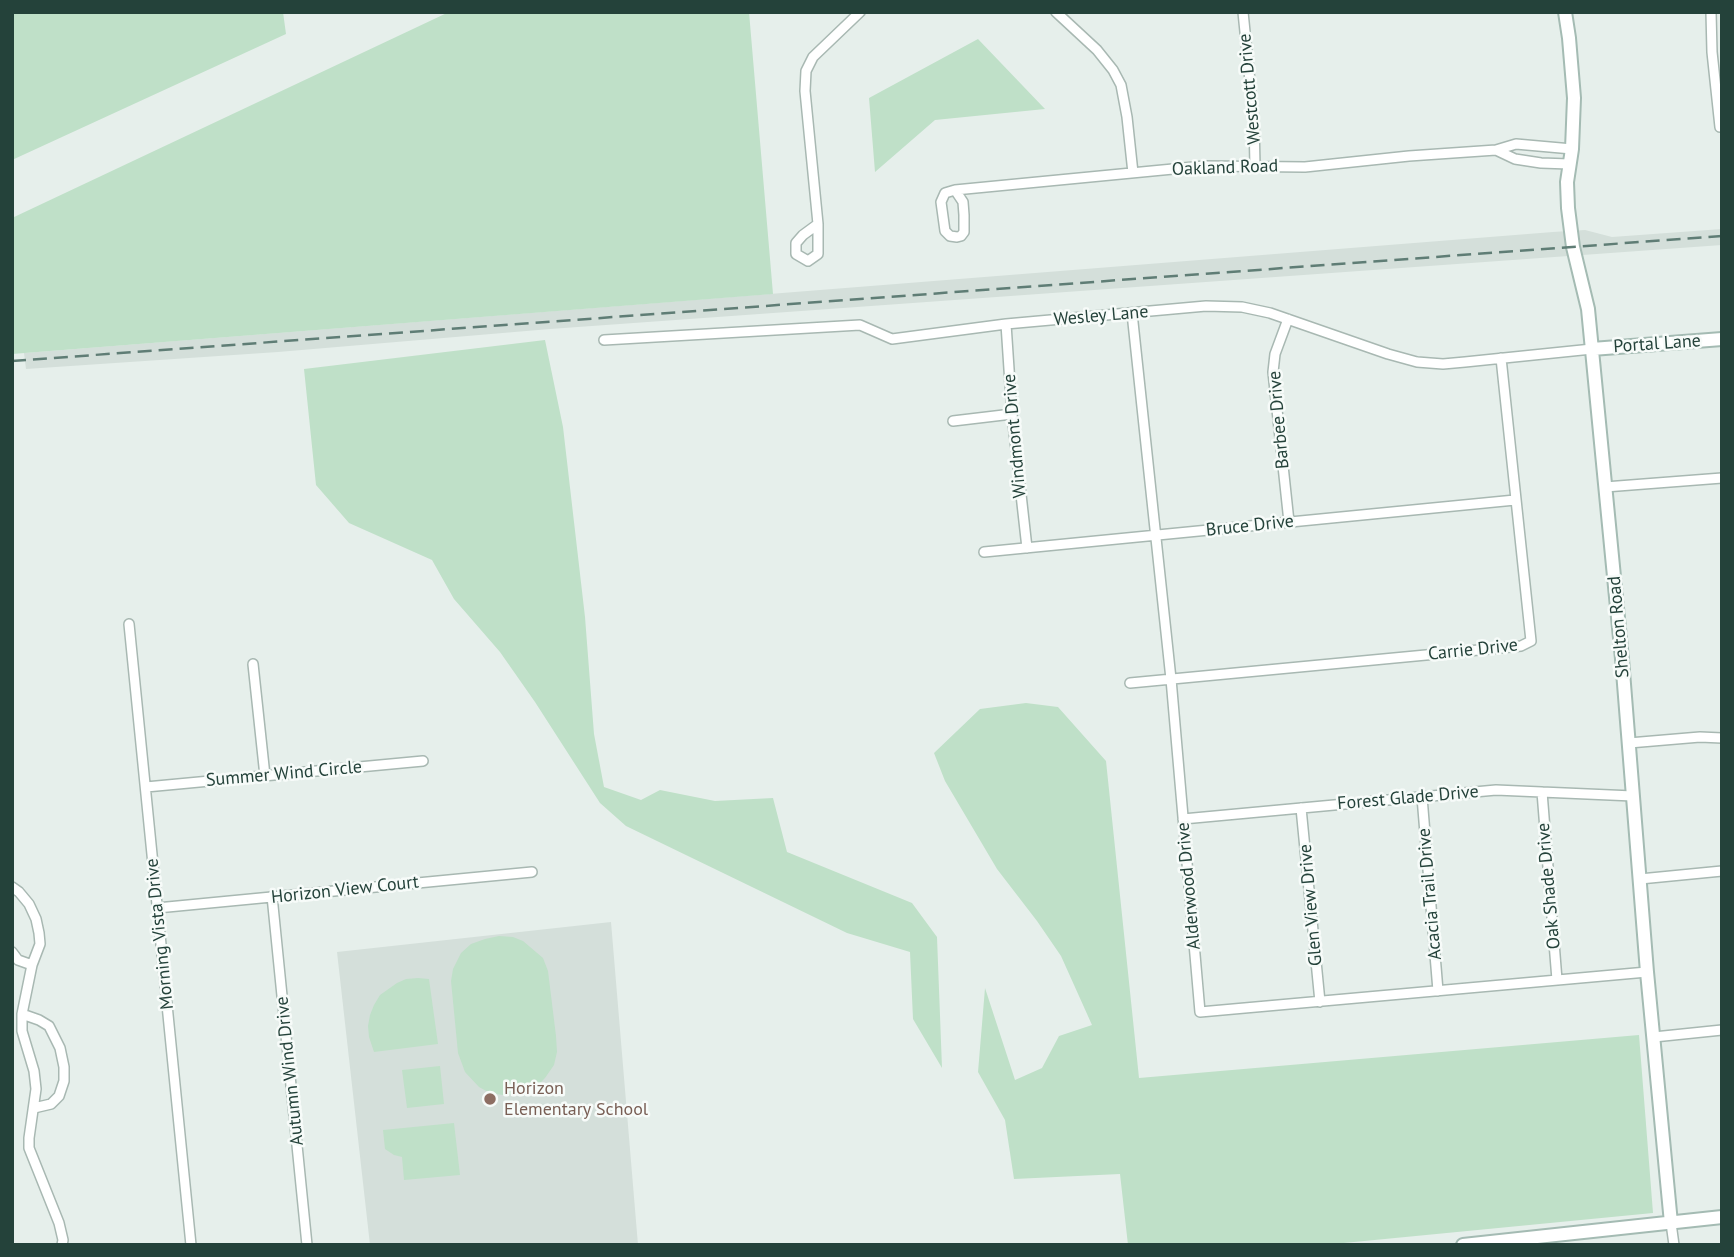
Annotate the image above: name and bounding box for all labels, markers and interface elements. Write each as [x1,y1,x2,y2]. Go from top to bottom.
street label: Westcott Drive [1234,33,1266,145]
street label: Oakland Road [1171,155,1279,181]
street label: Wesley Lane [1053,301,1149,331]
street label: Portal Lane [1613,330,1701,358]
street label: Barbee Drive [1264,370,1294,470]
street label: Windmont Drive [999,373,1031,499]
street label: Bruce Drive [1205,511,1295,541]
street label: Shelton Road [1604,575,1634,679]
street label: Carrie Drive [1427,635,1519,665]
street label: Summer Wind Circle [205,756,363,792]
street label: Forest Glade Drive [1336,781,1480,815]
street label: Alderwood Drive [1173,821,1205,951]
street label: Oak Shade Drive [1533,822,1565,950]
street label: Acacia Trail Drive [1413,827,1447,961]
street label: Glen View Drive [1295,843,1327,967]
street label: Morning Vista Drive [141,857,179,1011]
street label: Horizon View Court [270,871,420,909]
street label: Autumn Wind Drive [271,995,309,1147]
place label: Horizon Elementary School [504,1078,648,1120]
marker: Horizon Elementary School [482,1091,498,1107]

